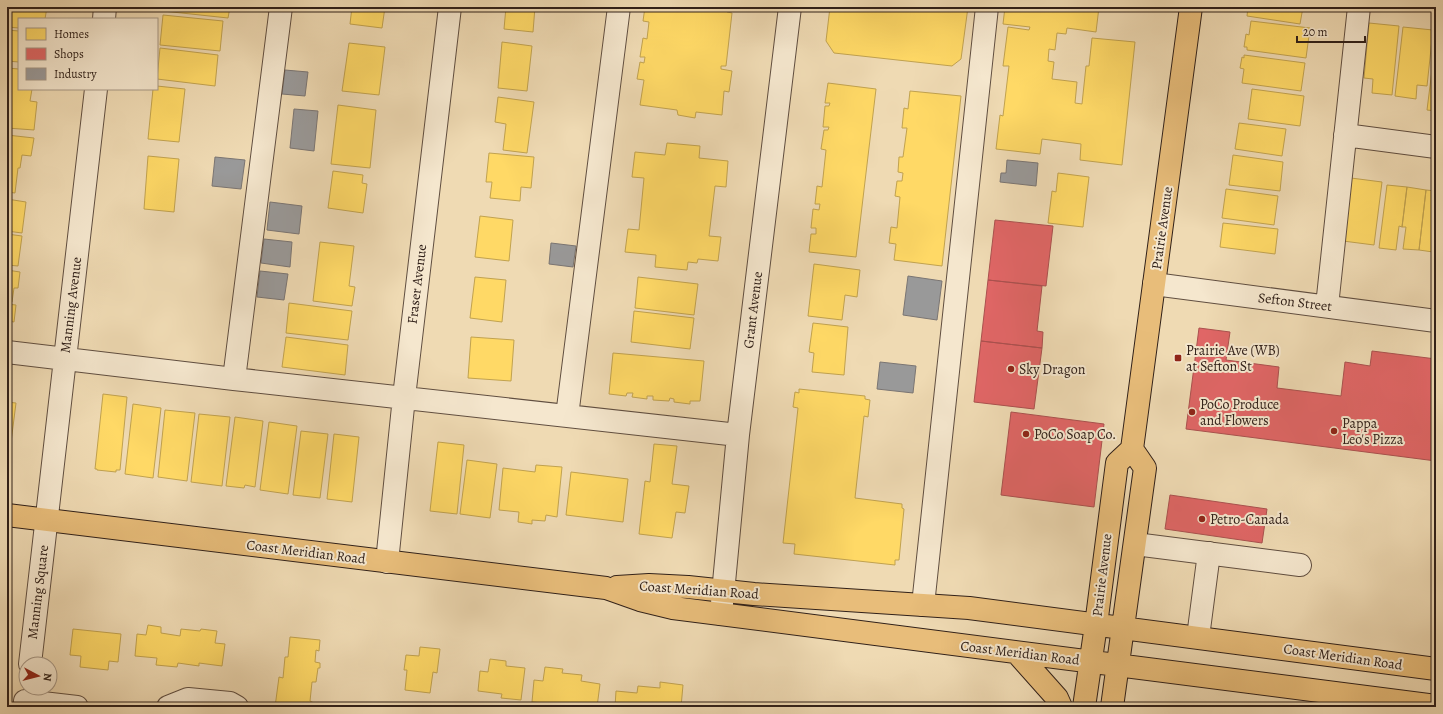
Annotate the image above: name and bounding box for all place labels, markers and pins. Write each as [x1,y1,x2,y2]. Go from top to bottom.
place label: Prairie Ave (WB) at Sefton St [1186,341,1280,376]
marker: Prairie Ave (WB) at Sefton St [1173,353,1183,363]
place label: Sky Dragon [1019,360,1086,379]
marker: Sky Dragon [1006,364,1016,374]
place label: PoCo Produce and Flowers [1200,395,1279,430]
marker: PoCo Produce and Flowers [1187,407,1197,417]
place label: Pappa Leo's Pizza [1342,414,1404,449]
place label: PoCo Soap Co. [1034,425,1116,444]
marker: Pappa Leo's Pizza [1329,426,1339,436]
marker: PoCo Soap Co. [1021,429,1031,439]
place label: Petro-Canada [1210,510,1289,529]
marker: Petro-Canada [1197,514,1207,524]

